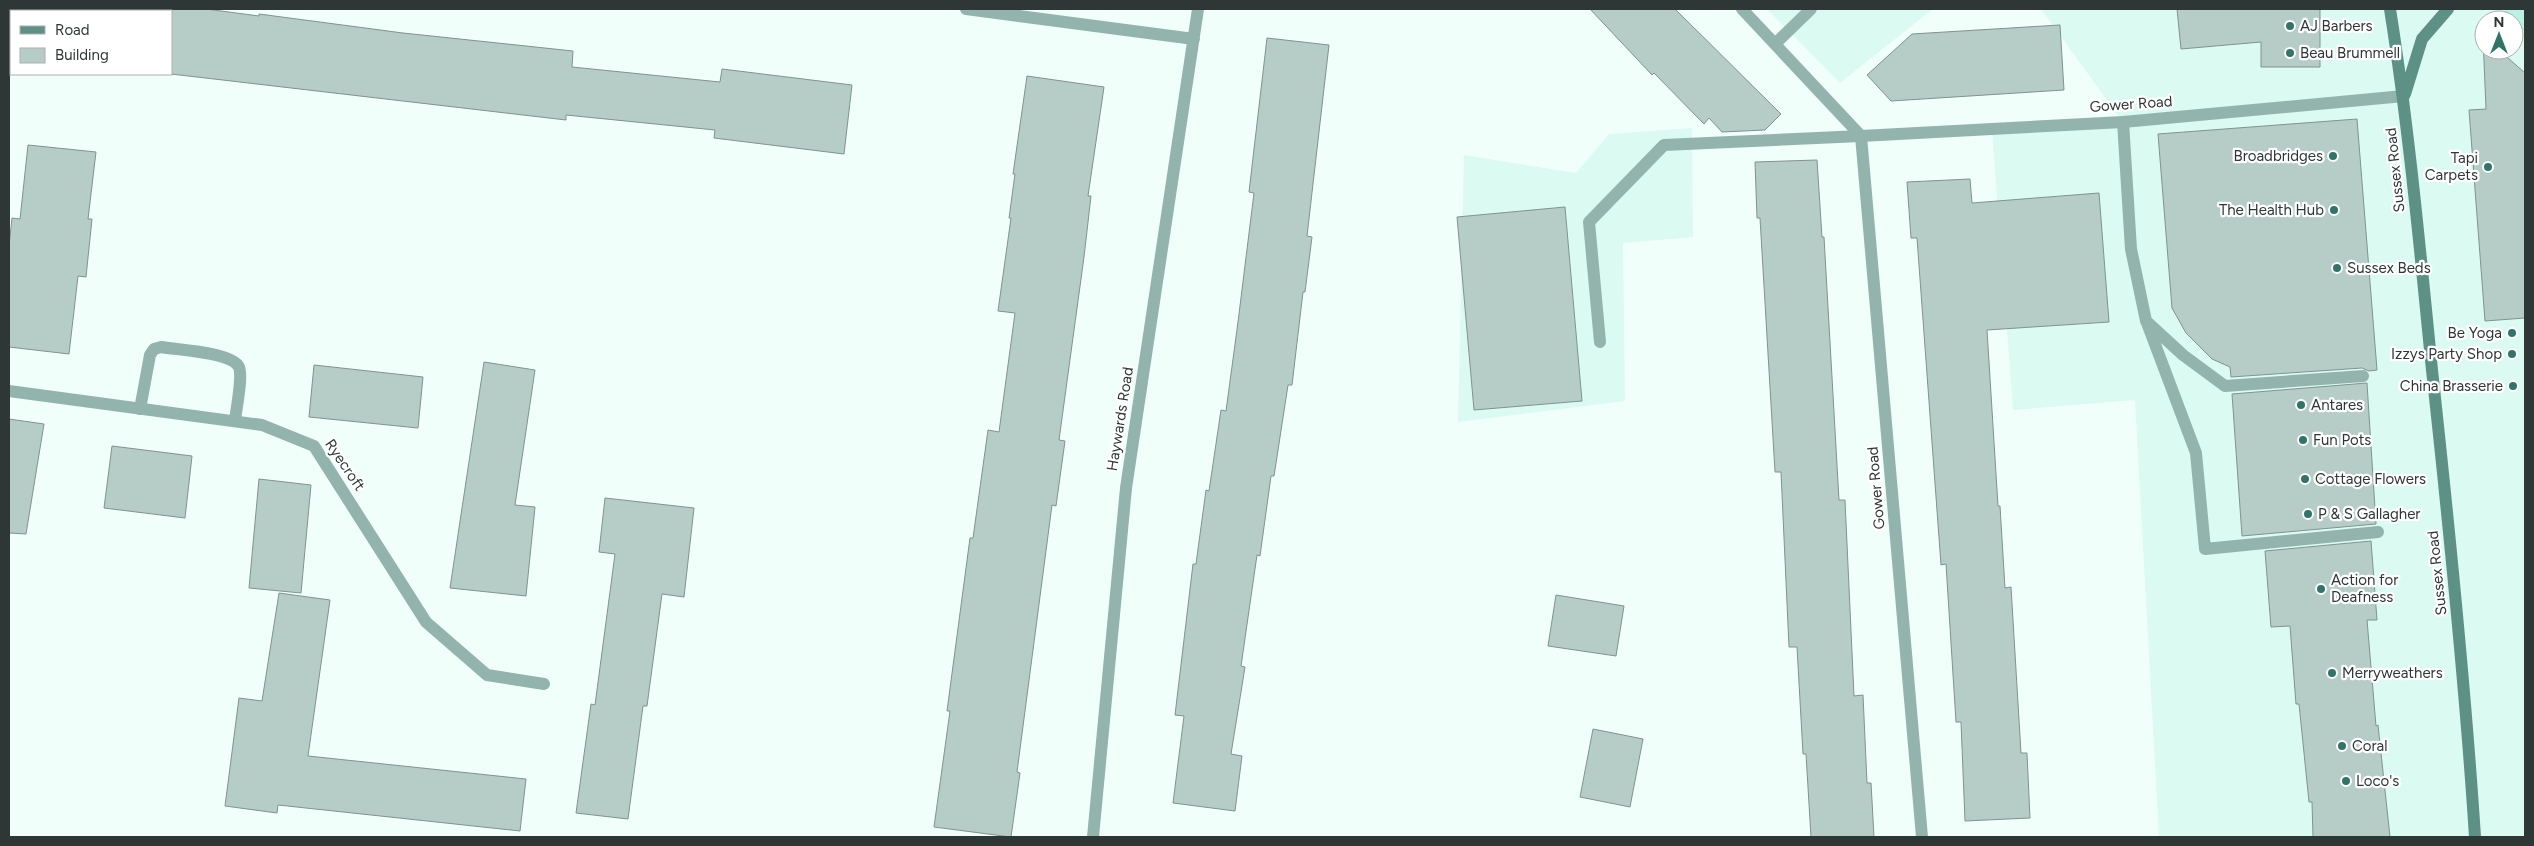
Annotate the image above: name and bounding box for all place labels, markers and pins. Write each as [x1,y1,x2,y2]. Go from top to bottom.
place label: AJ Barbers [2300,17,2373,35]
marker: AJ Barbers [2284,20,2296,32]
place label: Beau Brummell [2300,44,2400,62]
marker: Beau Brummell [2284,47,2296,59]
place label: Broadbridges [2234,147,2323,165]
place label: Tapi Carpets [2425,149,2478,184]
marker: Broadbridges [2327,150,2339,162]
marker: Tapi Carpets [2482,161,2494,173]
place label: The Health Hub [2219,201,2324,219]
marker: The Health Hub [2328,204,2340,216]
place label: Sussex Beds [2347,259,2431,277]
marker: Sussex Beds [2331,262,2343,274]
place label: Be Yoga [2448,324,2502,342]
marker: Be Yoga [2506,327,2518,339]
place label: Izzys Party Shop [2391,345,2502,363]
marker: Izzys Party Shop [2506,348,2518,360]
place label: China Brasserie [2400,377,2503,395]
marker: China Brasserie [2507,380,2519,392]
place label: Antares [2311,396,2363,414]
marker: Antares [2295,399,2307,411]
place label: Fun Pots [2313,431,2371,449]
marker: Fun Pots [2297,434,2309,446]
place label: Cottage Flowers [2315,470,2426,488]
marker: Cottage Flowers [2299,473,2311,485]
place label: P & S Gallagher [2318,505,2420,523]
marker: P & S Gallagher [2302,508,2314,520]
place label: Action for Deafness [2331,571,2398,606]
marker: Action for Deafness [2315,583,2327,595]
place label: Merryweathers [2342,664,2443,682]
marker: Merryweathers [2326,667,2338,679]
place label: Coral [2352,737,2388,755]
marker: Coral [2336,740,2348,752]
place label: Loco's [2356,772,2399,790]
marker: Loco's [2340,775,2352,787]

